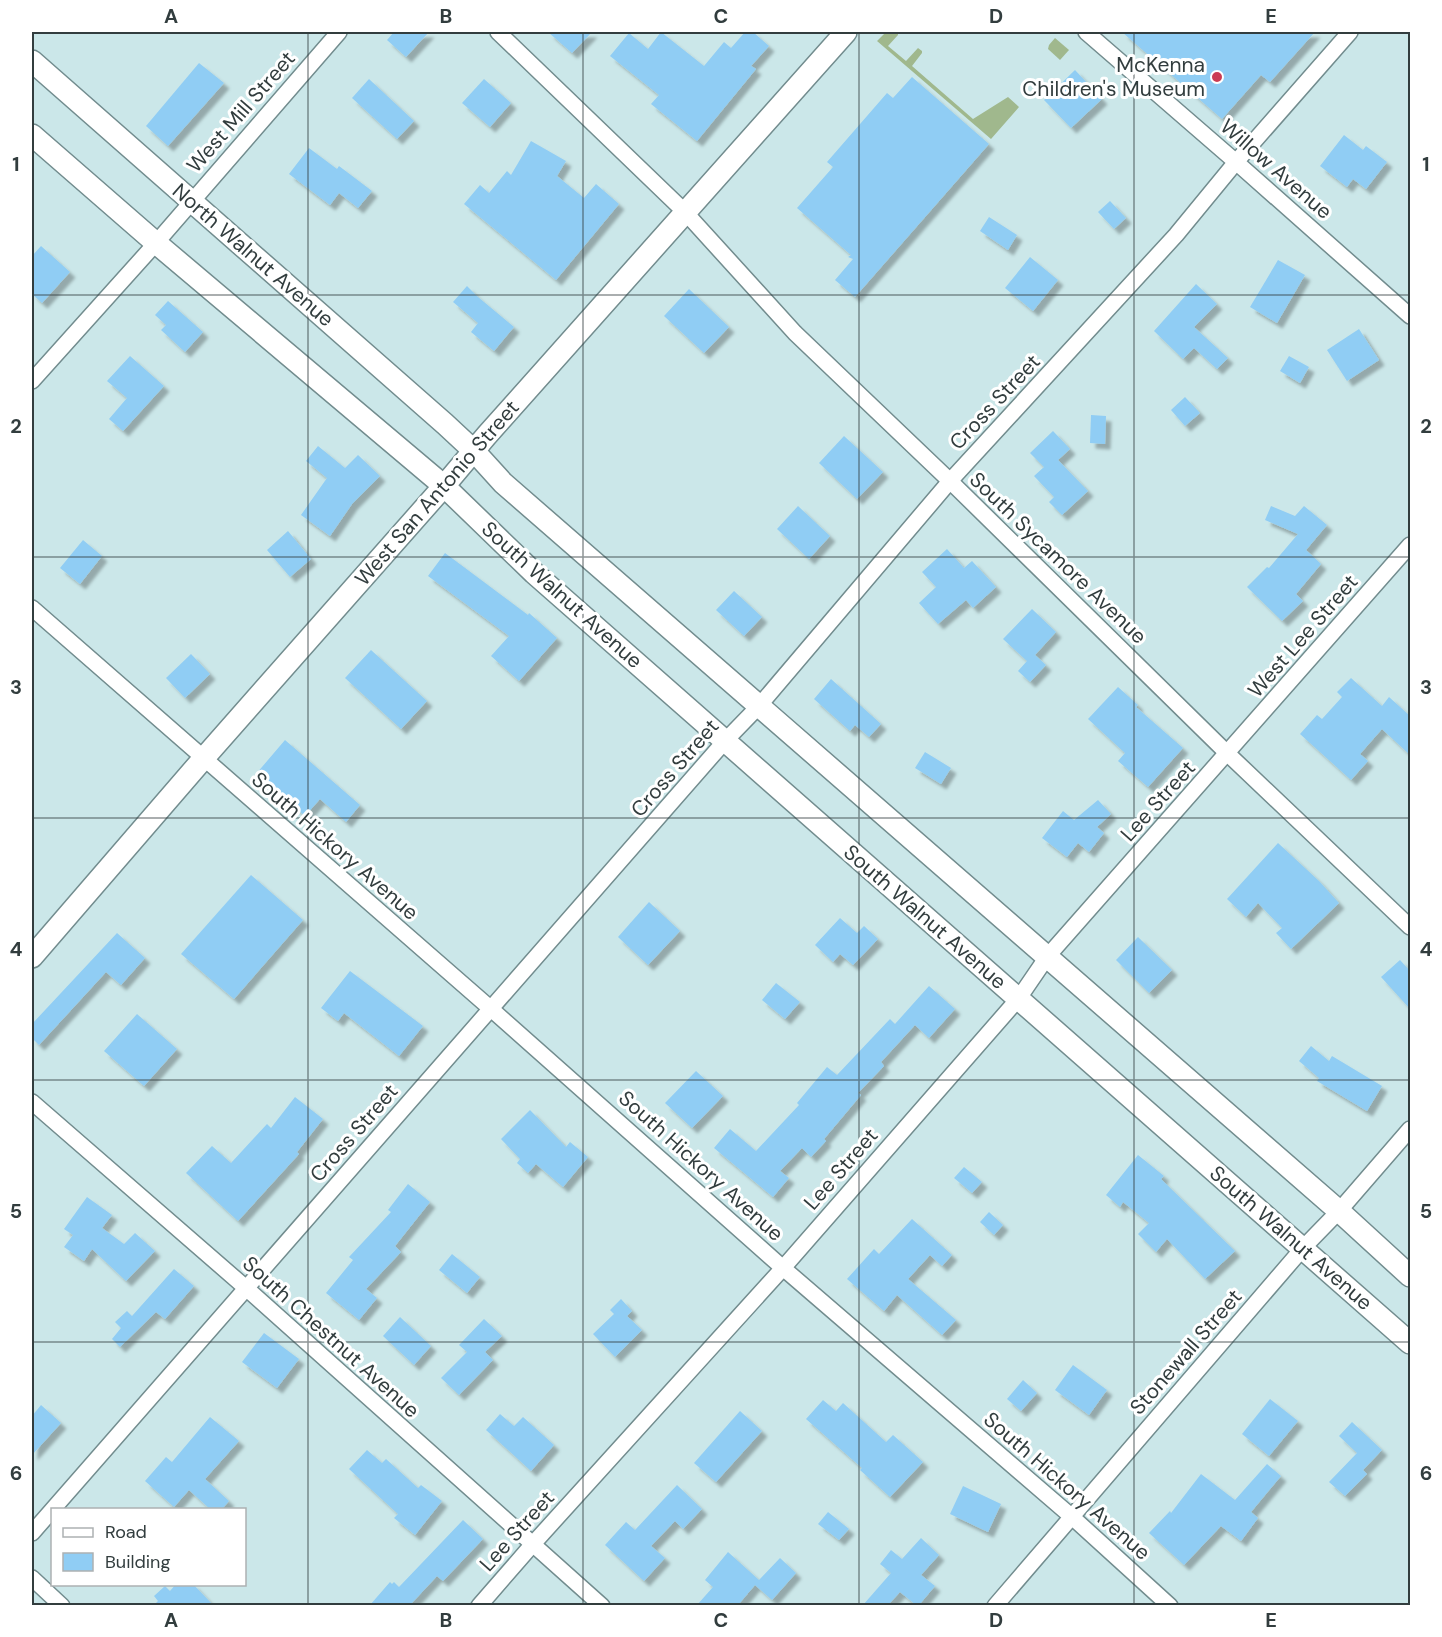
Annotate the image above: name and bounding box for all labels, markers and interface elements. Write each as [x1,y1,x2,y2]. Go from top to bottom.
text: A [164,3,178,29]
text: B [440,3,452,29]
text: C [714,3,728,29]
text: D [989,3,1003,29]
text: E [1265,3,1277,29]
street label: West Mill Street [180,45,302,179]
place label: McKenna Children's Museum [1022,51,1205,103]
marker: McKenna Children's Museum [1210,70,1224,84]
street label: Willow Avenue [1214,113,1338,225]
text: 1 [12,151,20,177]
text: 1 [1422,151,1430,177]
street label: North Walnut Avenue [166,177,340,333]
street label: Cross Street [943,348,1047,456]
street label: West San Antonio Street [349,394,525,592]
text: 2 [10,413,22,439]
text: 2 [1420,413,1432,439]
street label: South Sycamore Avenue [963,466,1153,650]
street label: South Walnut Avenue [476,515,648,675]
street label: West Lee Street [1242,568,1364,704]
text: 3 [10,674,22,700]
text: 3 [1420,674,1432,700]
street label: Cross Street [625,713,725,823]
street label: Lee Street [1114,755,1202,847]
street label: South Hickory Avenue [246,766,424,926]
street label: South Walnut Avenue [838,838,1012,996]
text: 4 [10,936,23,962]
text: 4 [1420,936,1433,962]
street label: Cross Street [304,1078,404,1188]
street label: South Hickory Avenue [613,1084,789,1248]
street label: Lee Street [798,1122,884,1216]
street label: South Walnut Avenue [1204,1159,1378,1317]
text: 5 [10,1198,22,1224]
text: 5 [1420,1198,1432,1224]
street label: South Chestnut Avenue [236,1250,426,1424]
street label: Stonewall Street [1124,1283,1248,1421]
street label: South Hickory Avenue [978,1406,1156,1566]
text: 6 [10,1460,22,1486]
text: 6 [1420,1460,1432,1486]
street label: Lee Street [473,1485,561,1577]
legend [51,1508,246,1586]
text: Road [105,1520,147,1544]
text: Building [105,1550,170,1574]
text: A [164,1607,178,1633]
text: B [440,1607,452,1633]
text: C [714,1607,728,1633]
text: D [989,1607,1003,1633]
text: E [1265,1607,1277,1633]

